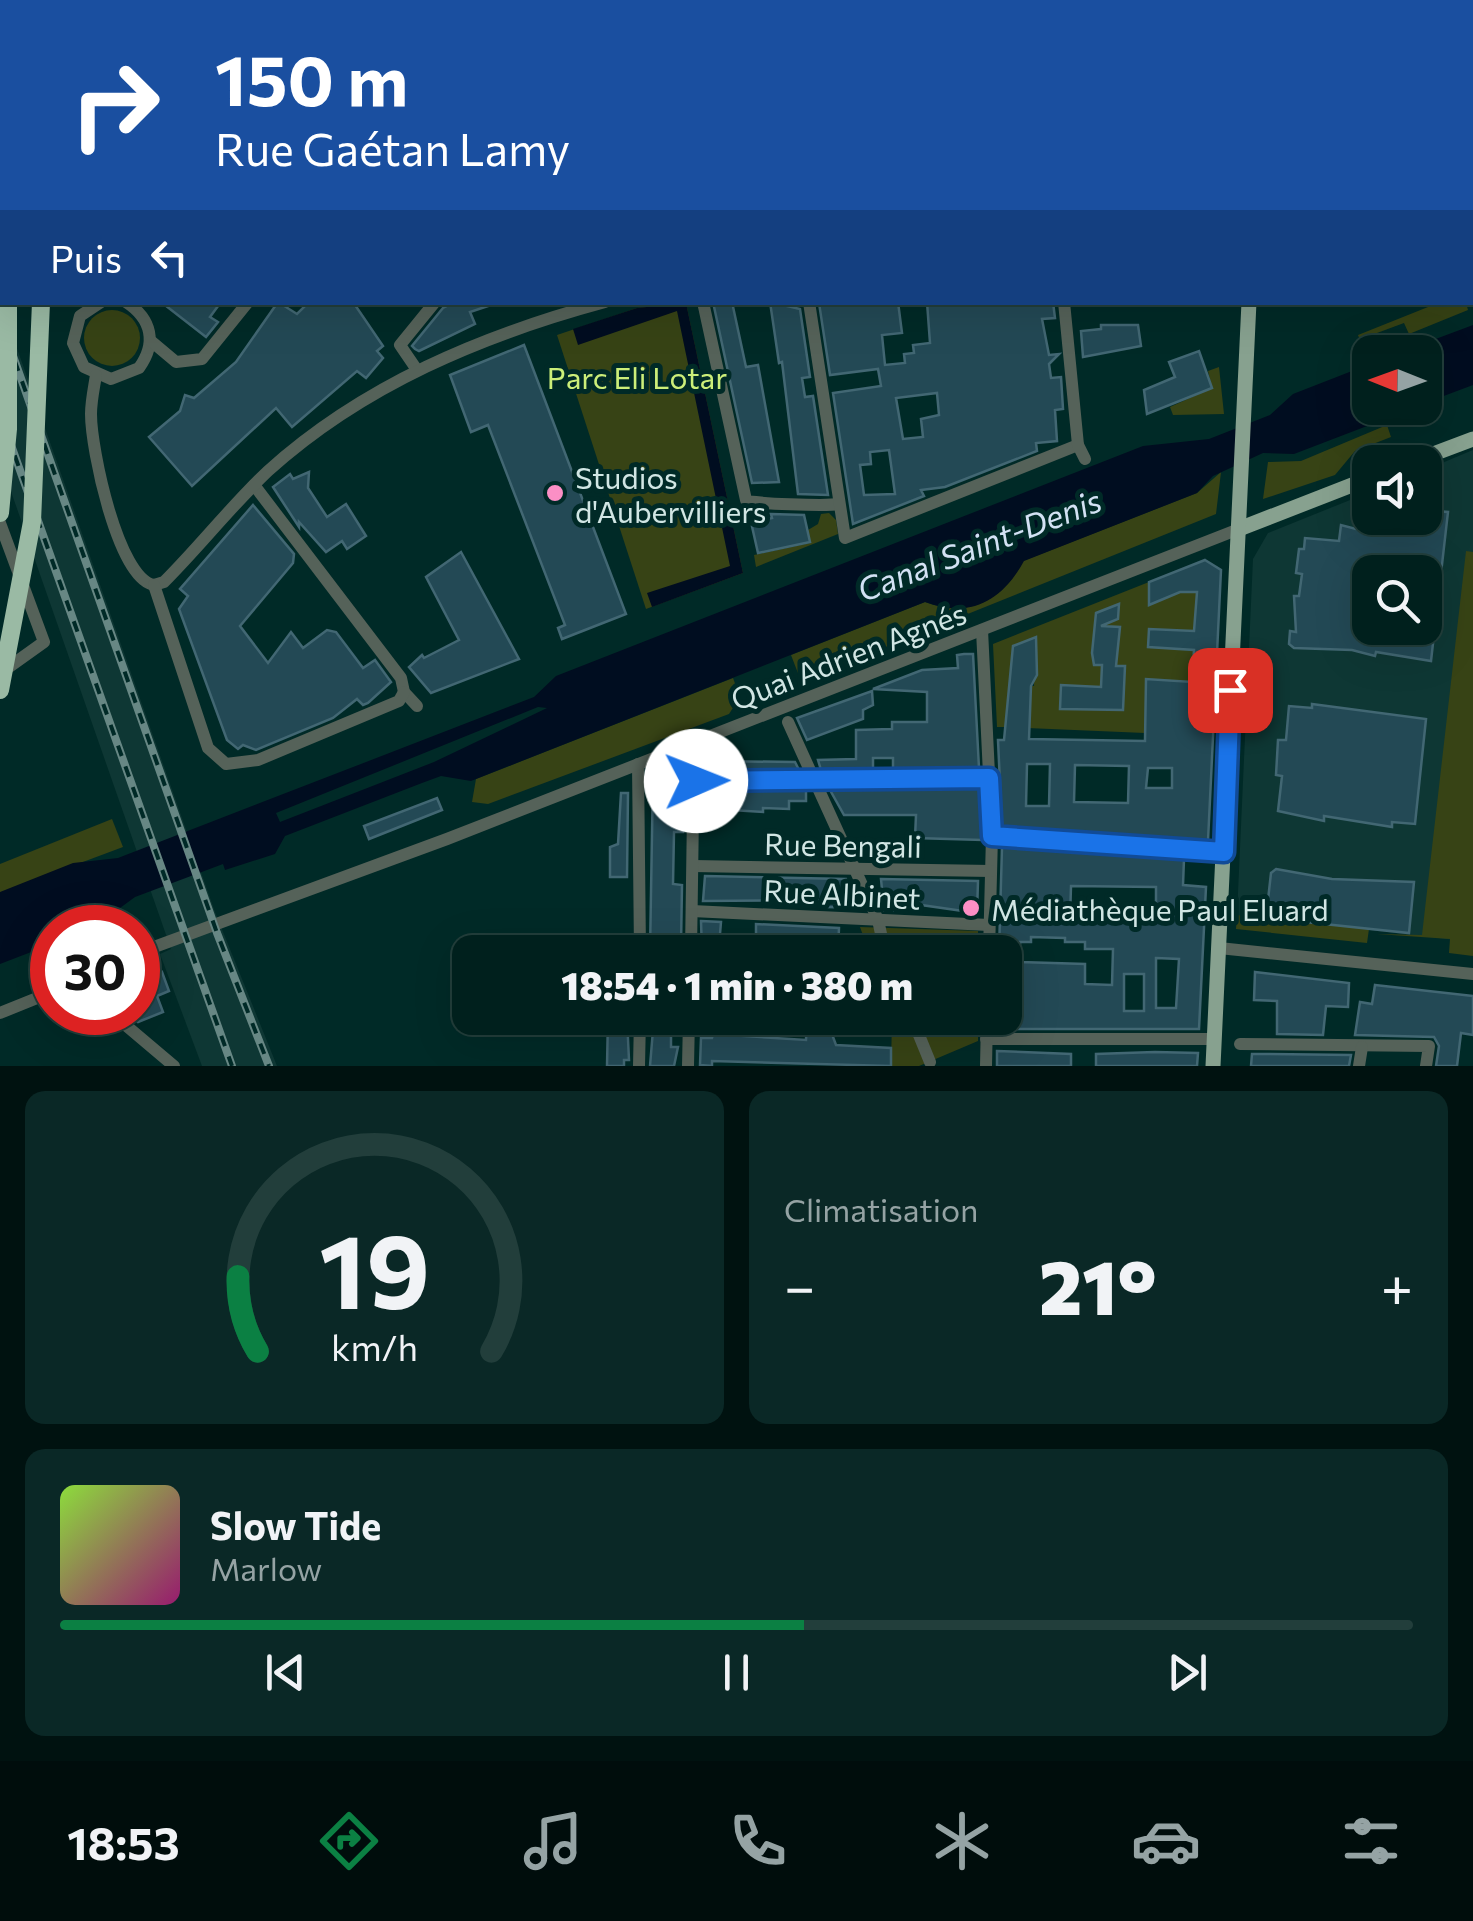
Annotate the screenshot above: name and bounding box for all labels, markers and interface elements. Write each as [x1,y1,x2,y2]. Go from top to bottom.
text: 150 m [215,35,408,120]
icon: right [50,40,180,170]
text: Rue Gaétan Lamy [215,120,570,175]
icon: left [142,230,197,285]
text: Puis [50,234,122,281]
north arrow [1352,335,1442,425]
map controls [1352,335,1442,645]
park label: Parc Eli Lotar [547,358,727,395]
button: sound [1352,445,1442,535]
place label: Studios d'Aubervilliers [575,458,766,529]
water label: Canal Saint-Denis [851,479,1107,609]
marker: Studios d'Aubervilliers [544,482,566,504]
button: search [1352,555,1442,645]
street label: Quai Adrien Agnés [725,593,971,717]
pin [1188,648,1273,733]
icon: arrive [1203,663,1258,718]
position arrow [644,729,748,833]
street label: Rue Bengali [764,824,922,864]
street label: Rue Albinet [763,870,921,916]
place label: Médiathèque Paul Eluard [991,890,1329,927]
marker: Médiathèque Paul Eluard [960,897,982,919]
speed limit sign: 30 [30,905,160,1035]
text: 18:54 · 1 min · 380 m [561,961,913,1008]
text: Climatisation [784,1189,978,1229]
text: 19 [319,1203,430,1330]
text: 21° [1039,1239,1157,1330]
text: − [784,1251,815,1318]
text: + [1381,1251,1413,1318]
text: km/h [331,1325,418,1368]
text: Slow Tide [210,1501,381,1548]
text: Marlow [210,1548,322,1588]
icon: previous [258,1645,313,1700]
icon: pause [709,1645,764,1700]
icon: next [1160,1645,1215,1700]
icon: directions [314,1806,384,1876]
icon: music [518,1806,588,1876]
icon: phone [723,1806,793,1876]
icon: climate [927,1806,997,1876]
icon: car [1131,1806,1201,1876]
icon: filters [1336,1806,1406,1876]
text: 18:53 [67,1814,180,1869]

